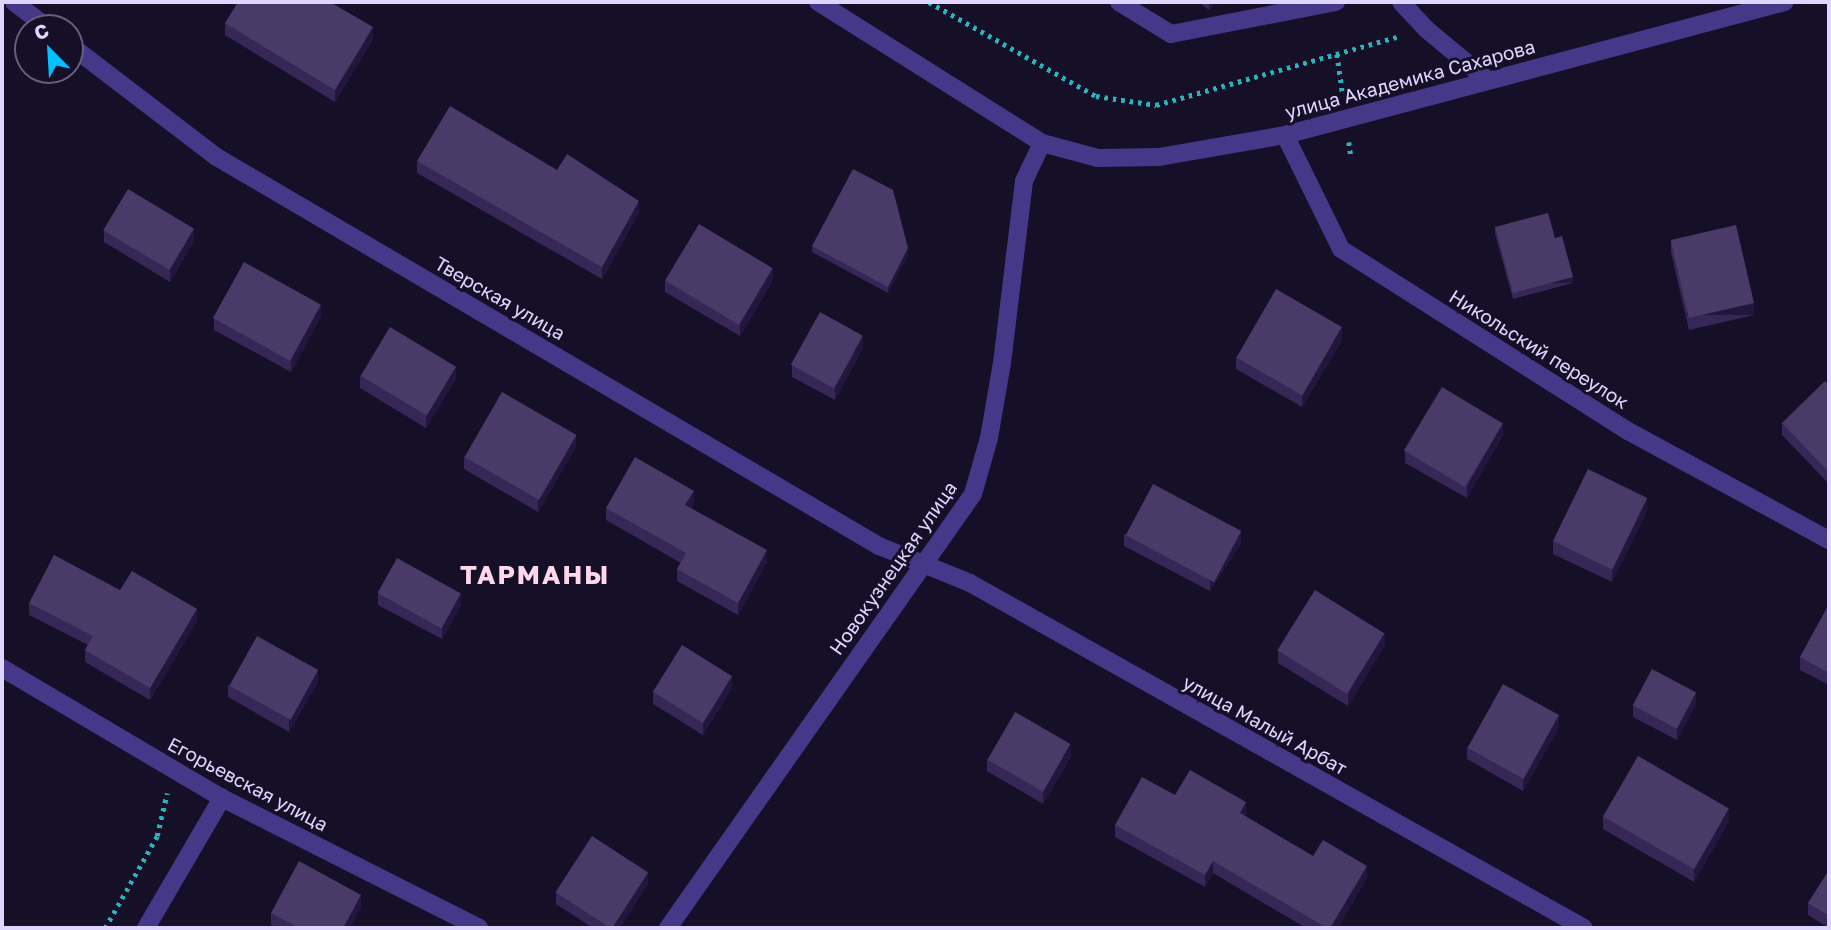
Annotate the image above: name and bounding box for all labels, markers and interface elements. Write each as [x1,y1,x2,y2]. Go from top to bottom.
north arrow [14,14,84,84]
text: С [30,18,52,44]
street label: улица Академика Сахарова [1283,35,1537,123]
street label: Тверская улица [431,251,569,345]
street label: Никольский переулок [1445,285,1633,413]
street label: Новокузнецкая улица [824,477,962,659]
district label: ТАРМАНЫ [461,559,609,591]
street label: улица Малый Арбат [1179,670,1351,780]
street label: Егорьевская улица [164,732,332,836]

